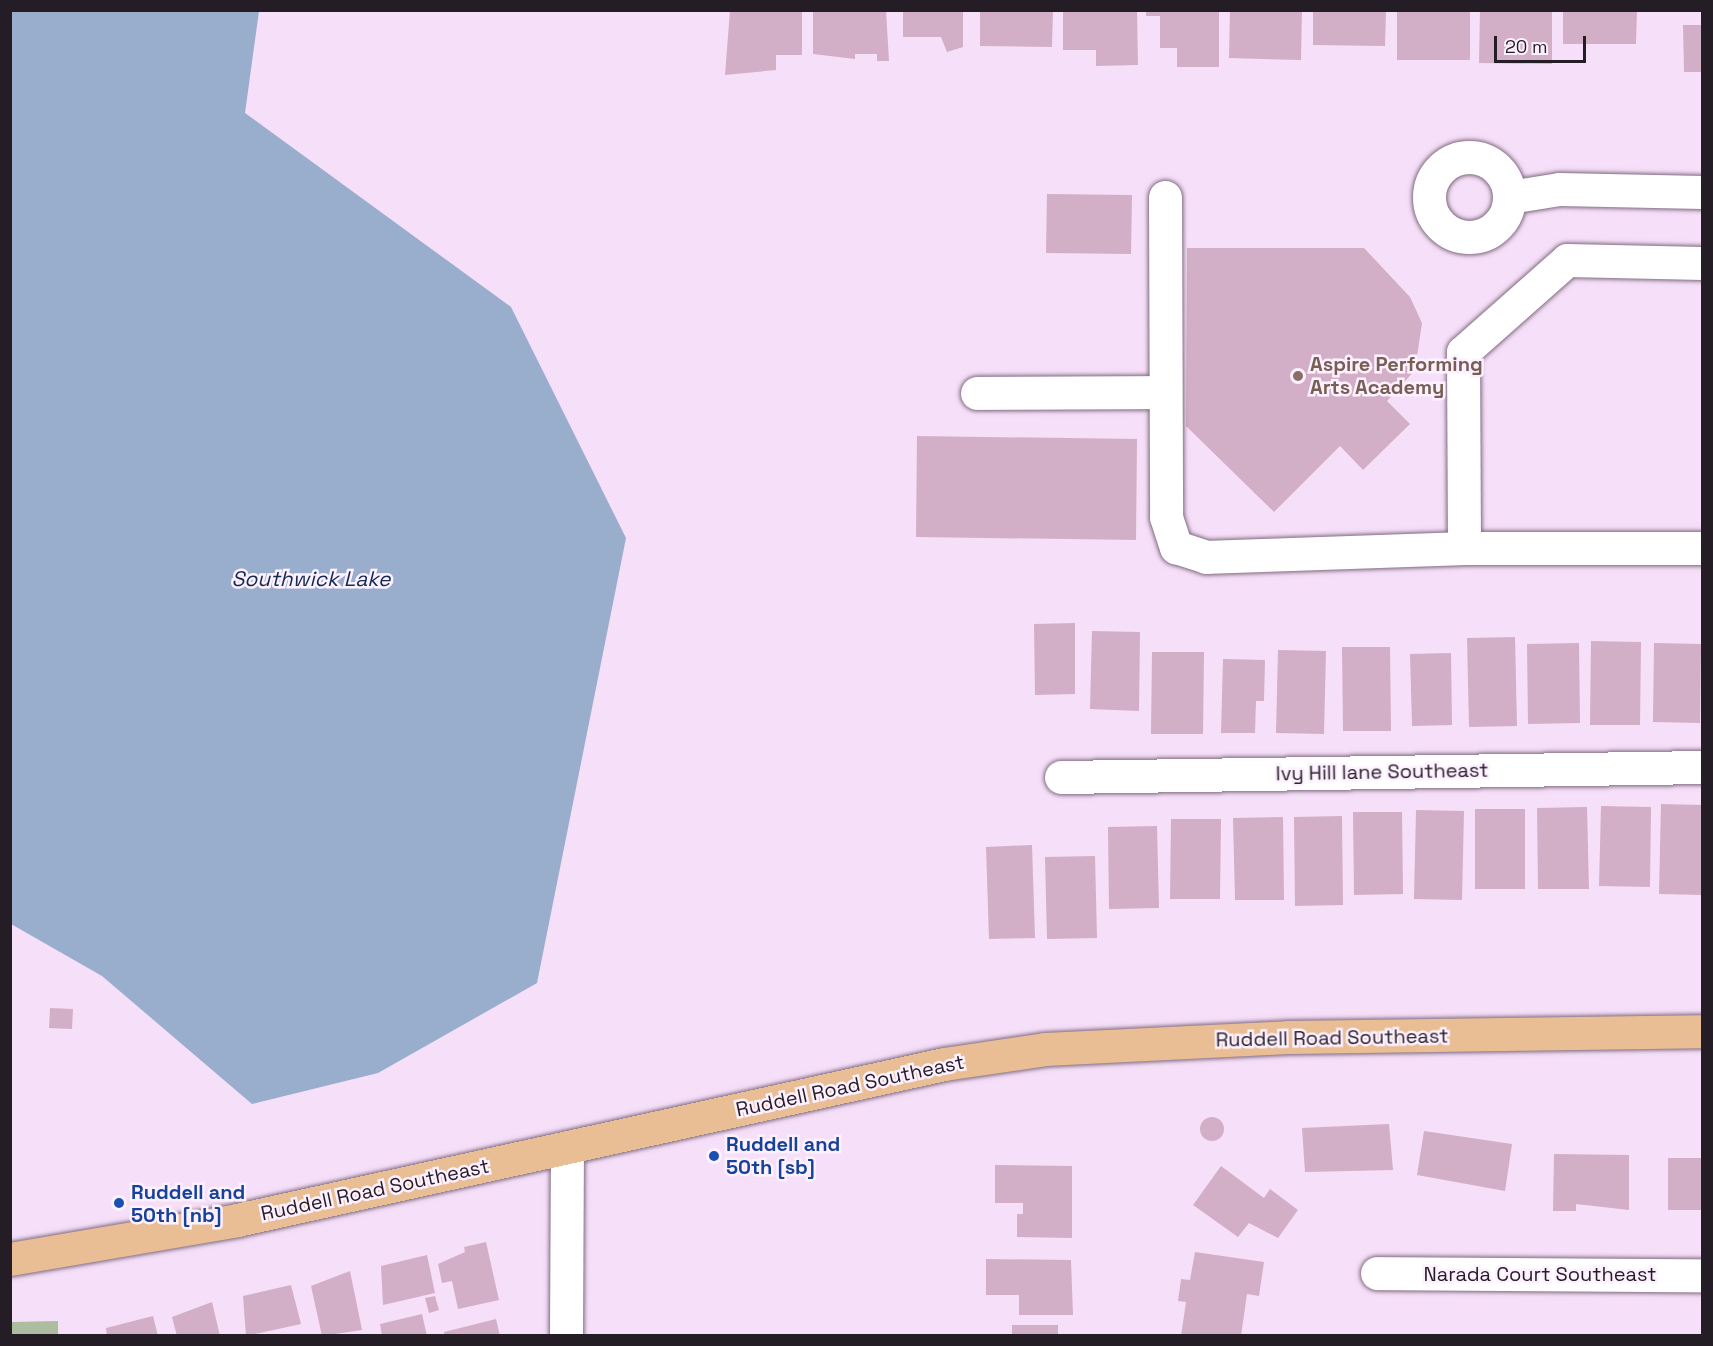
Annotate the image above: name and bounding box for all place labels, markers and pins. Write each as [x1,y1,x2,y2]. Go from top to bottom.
place label: Aspire Performing Arts Academy [1310,352,1483,399]
marker: Aspire Performing Arts Academy [1291,369,1305,383]
place label: Ruddell and 50th [sb] [726,1132,840,1179]
marker: Ruddell and 50th [sb] [707,1149,721,1163]
place label: Ruddell and 50th [nb] [131,1180,245,1227]
marker: Ruddell and 50th [nb] [112,1196,126,1210]

